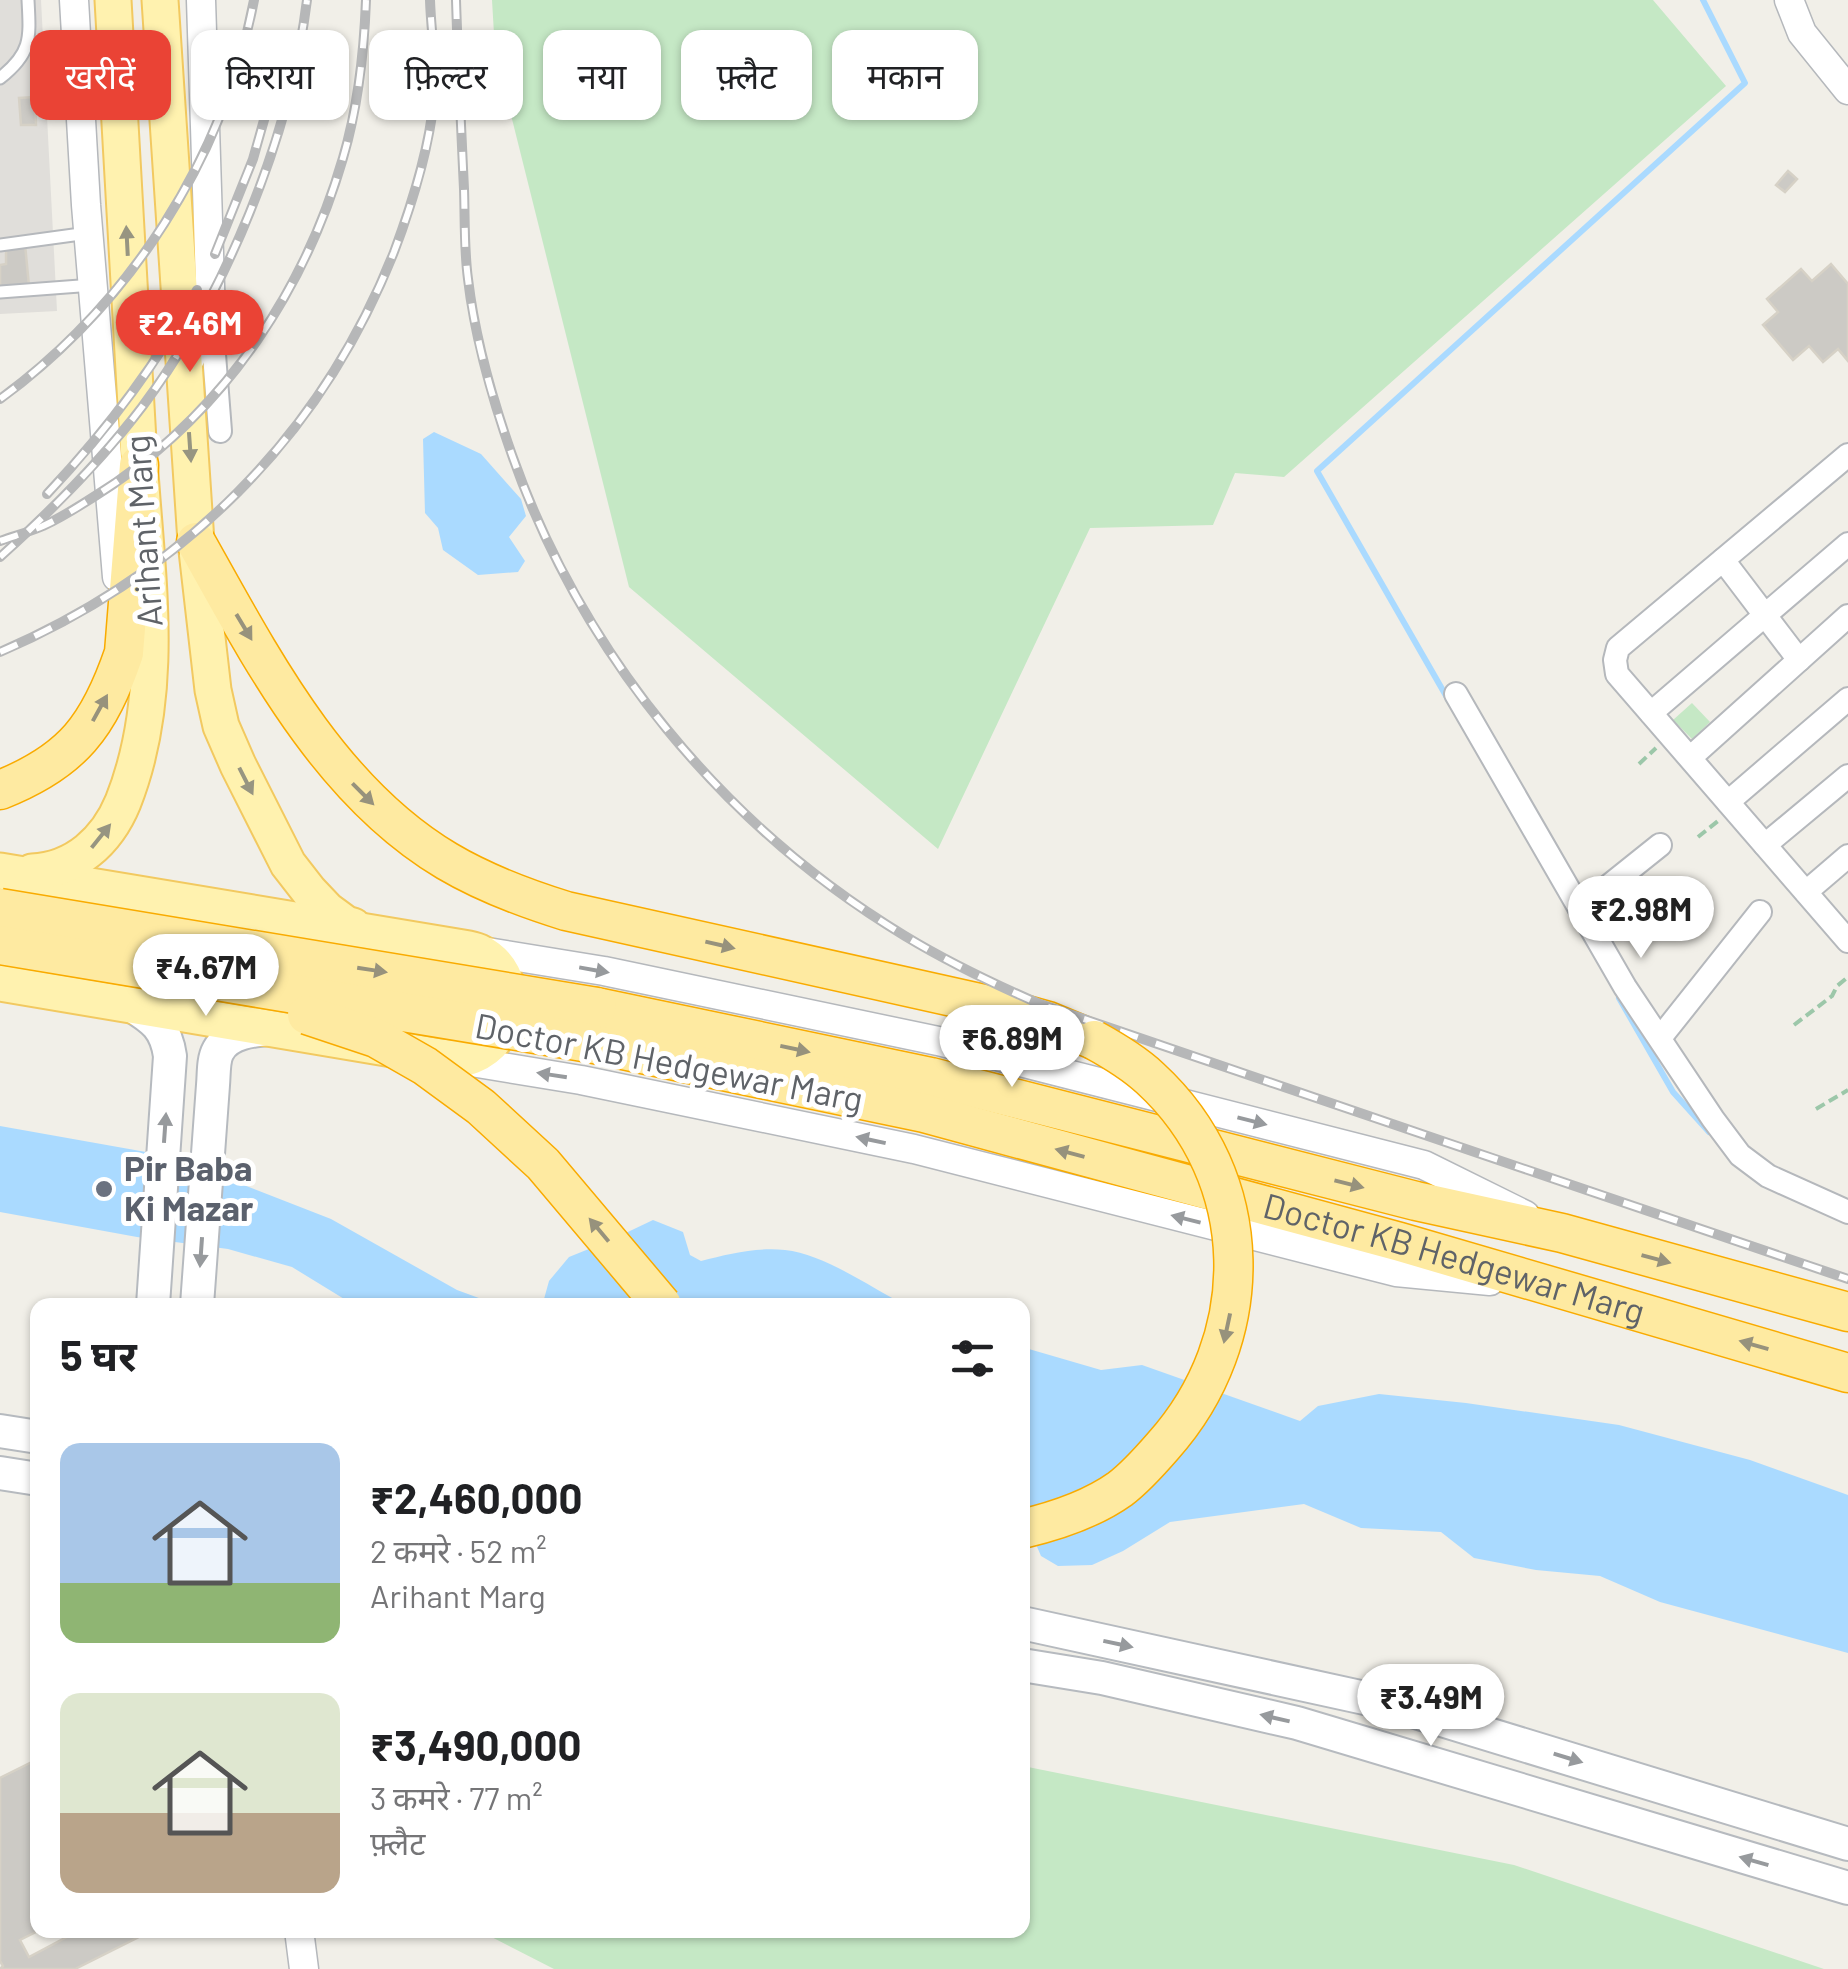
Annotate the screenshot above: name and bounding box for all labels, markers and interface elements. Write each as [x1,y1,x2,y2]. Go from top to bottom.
chip: खरीदें [30,30,171,120]
chip: किराया [191,30,349,120]
chip: फ़िल्टर [369,30,523,120]
chip: नया [543,30,661,120]
chip: फ़्लैट [681,30,812,120]
chip: मकान [832,30,978,120]
one-way arrow [119,225,135,257]
pin: ₹2.46M [109,290,271,375]
text: ₹2.46M [138,303,242,341]
one-way arrow [182,431,198,463]
street label: Arihant Marg [114,434,170,628]
one-way arrow [235,613,252,641]
one-way arrow [91,694,108,723]
one-way arrow [237,767,254,796]
one-way arrow [351,782,375,806]
one-way arrow [90,823,112,848]
pin: ₹2.98M [1560,876,1722,961]
text: ₹2.98M [1590,889,1692,927]
pin: ₹4.67M [125,934,287,1019]
one-way arrow [705,938,736,953]
text: ₹4.67M [155,947,257,985]
one-way arrow [357,963,389,978]
one-way arrow [579,963,610,978]
street label: Doctor KB Hedgewar Marg [472,1003,867,1119]
pin: ₹6.89M [931,1005,1093,1090]
text: ₹6.89M [961,1018,1063,1056]
one-way arrow [780,1041,811,1057]
one-way arrow [536,1067,568,1082]
one-way arrow [158,1112,174,1144]
one-way arrow [1237,1114,1268,1129]
one-way arrow [855,1132,886,1147]
one-way arrow [1054,1144,1085,1160]
place label: Pir Baba Ki Mazar [124,1146,254,1228]
one-way arrow [1334,1176,1365,1192]
marker: Pir Baba Ki Mazar [93,1178,115,1200]
street label: Doctor KB Hedgewar Marg [1259,1183,1650,1331]
one-way arrow [1170,1210,1201,1226]
one-way arrow [589,1218,610,1243]
one-way arrow [193,1237,209,1269]
one-way arrow [1641,1252,1672,1268]
one-way arrow [1218,1313,1234,1344]
text: 5 घर [60,1329,137,1379]
icon: filters [945,1331,1000,1386]
one-way arrow [1739,1337,1769,1352]
text: ₹2,460,000 [370,1472,582,1522]
icon: home [140,1483,260,1603]
text: 2 कमरे · 52 m² [370,1531,547,1569]
text: Arihant Marg [370,1576,546,1614]
one-way arrow [1103,1636,1134,1652]
pin: ₹3.49M [1350,1664,1512,1749]
text: ₹3.49M [1379,1677,1483,1715]
one-way arrow [1259,1710,1290,1725]
text: ₹3,490,000 [370,1719,581,1769]
icon: home [140,1733,260,1853]
one-way arrow [1553,1751,1584,1766]
text: 3 कमरे · 77 m² [370,1778,543,1816]
text: फ़्लैट [370,1823,425,1861]
one-way arrow [1739,1853,1769,1868]

